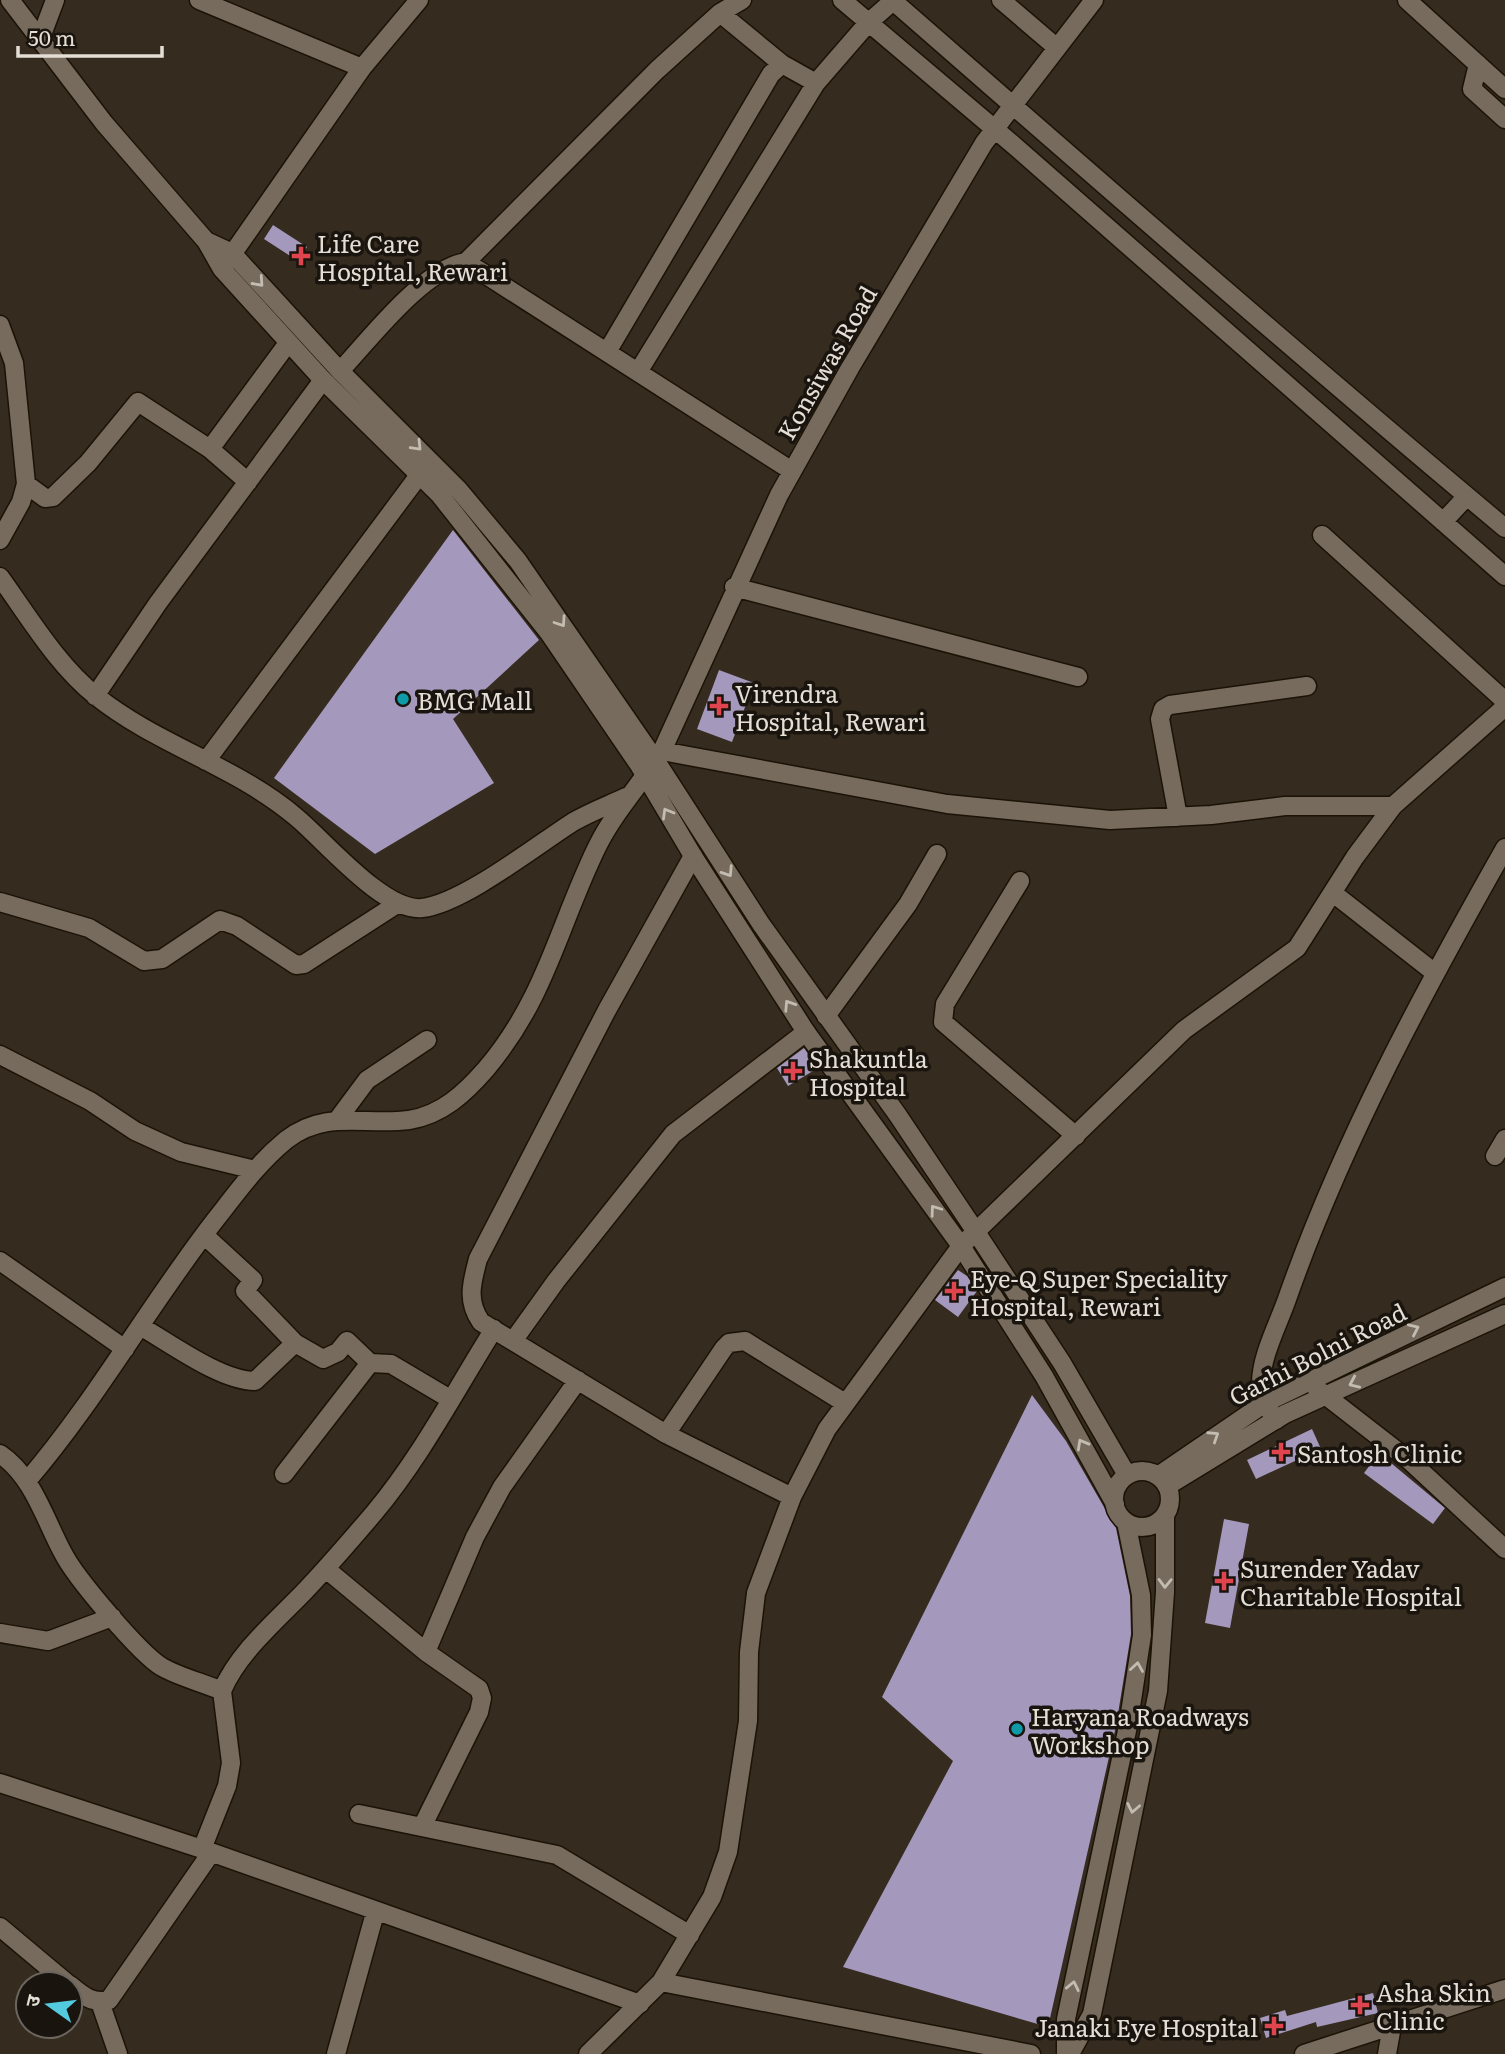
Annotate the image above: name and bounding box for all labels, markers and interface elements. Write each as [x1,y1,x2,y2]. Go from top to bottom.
scale bar [18,14,161,58]
text: 50 m [28,21,75,52]
place label: Life Care Hospital, Rewari [317,225,508,288]
marker: Life Care Hospital, Rewari [291,246,311,266]
one-way arrow [251,274,263,287]
street label: Konsiwas Road [768,278,884,445]
one-way arrow [408,438,421,451]
one-way arrow [553,614,565,627]
place label: Virendra Hospital, Rewari [735,675,926,738]
place label: BMG Mall [417,682,532,717]
marker: BMG Mall [395,691,411,707]
marker: Virendra Hospital, Rewari [709,696,729,716]
one-way arrow [663,807,676,820]
one-way arrow [719,864,732,877]
one-way arrow [784,1000,797,1013]
place label: Shakuntla Hospital [809,1040,928,1103]
marker: Shakuntla Hospital [783,1061,803,1081]
one-way arrow [931,1205,944,1218]
place label: Eye-Q Super Speciality Hospital, Rewari [970,1260,1228,1323]
marker: Eye-Q Super Speciality Hospital, Rewari [944,1281,964,1301]
street label: Garhi Bolni Road [1222,1293,1412,1413]
one-way arrow [1407,1324,1419,1338]
one-way arrow [1349,1375,1361,1389]
one-way arrow [1206,1432,1219,1445]
place label: Santosh Clinic [1297,1435,1462,1470]
one-way arrow [1077,1439,1090,1452]
marker: Santosh Clinic [1271,1442,1291,1462]
place label: Surender Yadav Charitable Hospital [1240,1550,1462,1613]
marker: Surender Yadav Charitable Hospital [1214,1571,1234,1591]
one-way arrow [1158,1578,1173,1589]
one-way arrow [1129,1662,1144,1673]
place label: Haryana Roadways Workshop [1031,1698,1249,1761]
marker: Haryana Roadways Workshop [1009,1721,1025,1737]
one-way arrow [1127,1802,1142,1814]
north arrow [14,1970,84,2040]
place label: Asha Skin Clinic [1376,1974,1491,2037]
one-way arrow [1064,1980,1079,1992]
text: उ [17,1991,47,2009]
marker: Asha Skin Clinic [1350,1995,1370,2015]
place label: Janaki Eye Hospital [1035,2009,1258,2044]
marker: Janaki Eye Hospital [1264,2016,1284,2036]

